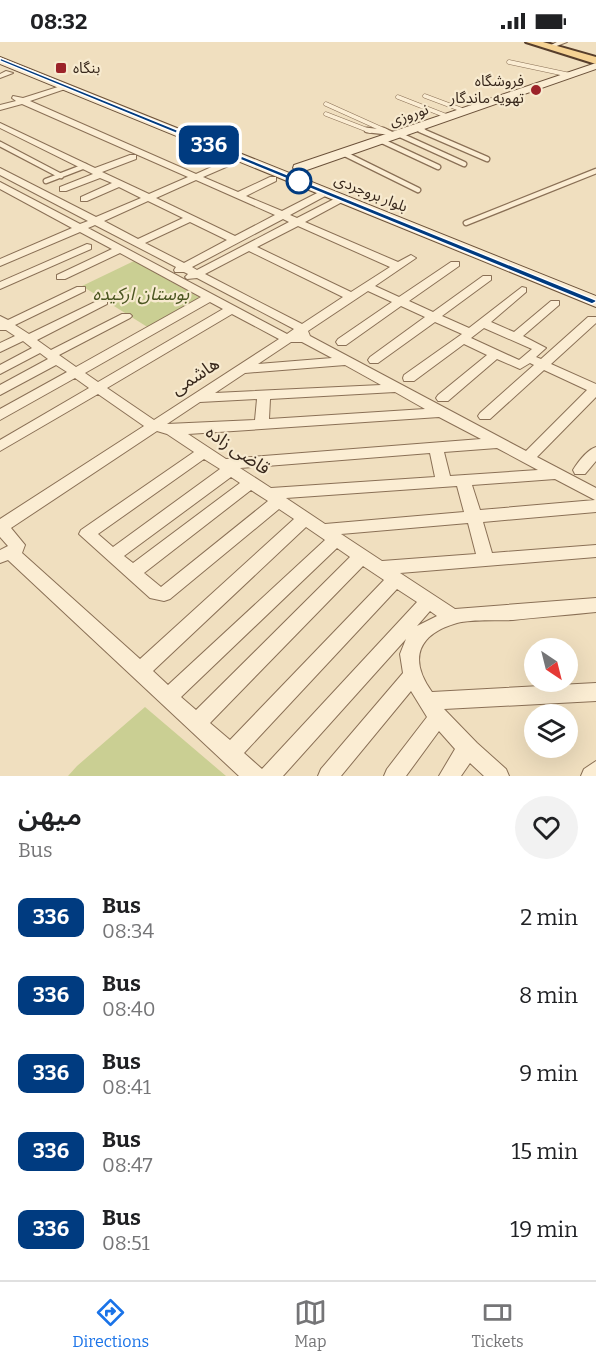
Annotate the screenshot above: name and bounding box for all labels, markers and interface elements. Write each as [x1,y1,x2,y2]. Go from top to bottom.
text: 08:32 [30,8,87,35]
place label: بنگاه [73,59,100,77]
marker: بنگاه [54,61,68,75]
place label: فروشگاه تهویه ماندگار [449,72,524,107]
marker: فروشگاه تهویه ماندگار [529,83,543,97]
street label: نوروزی [387,100,431,130]
line badge: 336 [174,126,244,164]
text: 336 [191,132,227,158]
unlabelled marker [286,168,312,194]
street label: بلوار بروجردی [332,170,410,216]
park label: بوستان ارکیده [93,283,189,305]
street label: هاشمی [167,352,223,400]
street label: قاضی زاده [202,421,274,479]
north arrow [524,638,578,692]
map controls [524,638,578,758]
button: layers [524,704,578,758]
button: heart [515,796,578,859]
text: میهن [18,799,82,832]
text: Bus [18,838,53,862]
text: Bus [102,892,141,919]
text: 336 [33,904,69,930]
text: 2 min [520,904,578,931]
text: 08:34 [102,919,154,943]
text: Bus [102,970,141,997]
text: 336 [33,982,69,1008]
text: 8 min [519,982,578,1009]
text: 08:40 [102,997,156,1021]
text: Bus [102,1048,141,1075]
text: 336 [33,1060,69,1086]
text: 9 min [519,1060,578,1087]
text: 08:41 [102,1075,151,1099]
text: Bus [102,1126,141,1153]
text: 336 [33,1138,69,1164]
text: 15 min [511,1138,578,1165]
text: 08:47 [102,1153,153,1177]
text: Bus [102,1204,141,1231]
text: 336 [33,1216,69,1242]
text: 19 min [510,1216,578,1243]
text: 08:51 [102,1231,150,1255]
tab: Directions [72,1296,149,1351]
tab: Map [294,1296,327,1351]
tab: Tickets [471,1296,524,1351]

